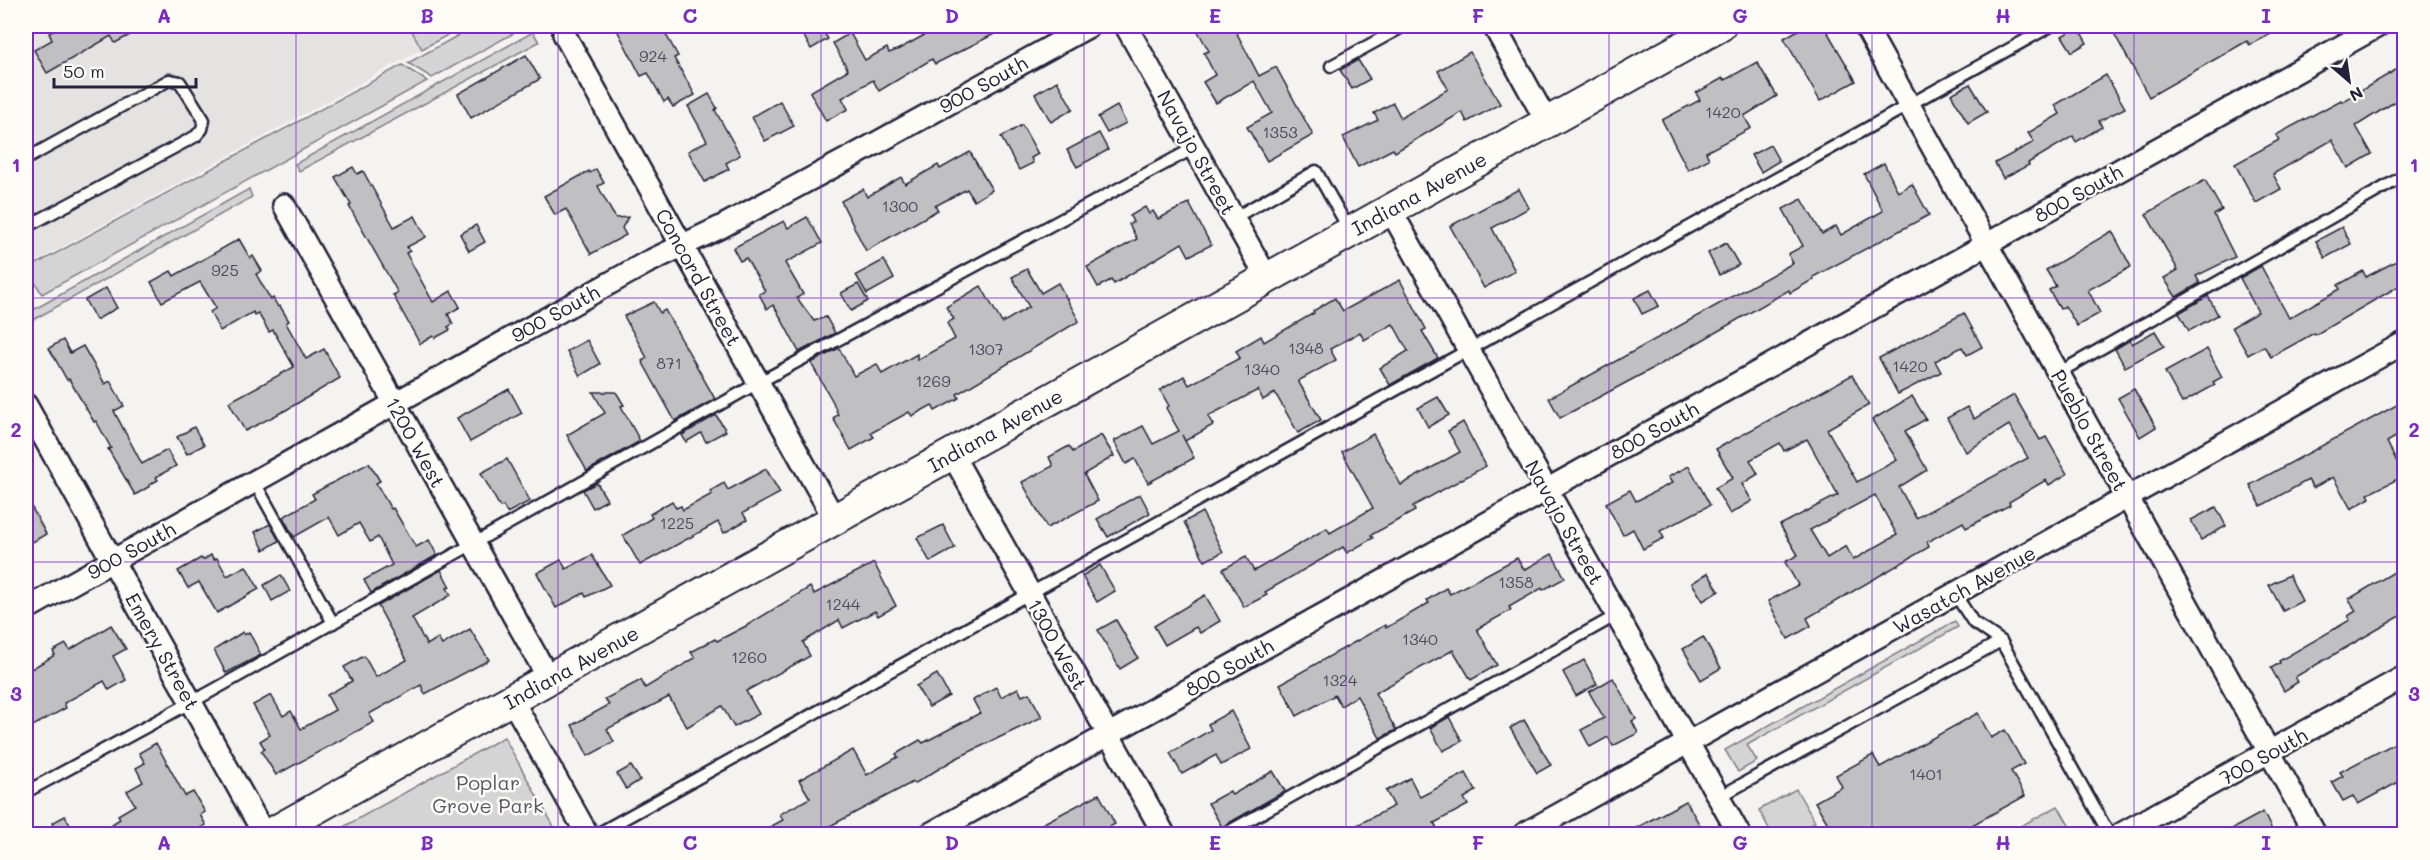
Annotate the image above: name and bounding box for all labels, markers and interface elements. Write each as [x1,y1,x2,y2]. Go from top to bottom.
text: A [157,2,171,28]
text: B [420,2,434,28]
text: C [683,2,698,28]
text: D [945,2,959,28]
text: E [1209,2,1221,28]
text: F [1472,2,1485,28]
text: G [1732,2,1748,28]
text: H [1995,2,2011,28]
text: I [2261,2,2271,28]
house number: 924 [639,45,667,66]
street label: 900 South [934,49,1032,119]
scale bar [54,51,196,89]
north arrow [2319,51,2379,111]
text: 50 m [63,59,105,83]
text: N [2346,82,2367,107]
street label: Navajo Street [1152,85,1242,219]
house number: 1420 [1705,101,1741,122]
house number: 1353 [1262,121,1298,142]
street label: Indiana Avenue [1347,145,1491,241]
text: 1 [12,151,20,177]
text: 1 [2410,151,2418,177]
street label: 800 South [2029,158,2127,228]
house number: 1300 [882,195,918,216]
street label: Concord Street [650,204,748,350]
house number: 925 [211,259,239,280]
street label: 900 South [506,278,604,348]
house number: 1348 [1288,337,1324,358]
house number: 1307 [968,338,1004,359]
house number: 871 [656,352,682,373]
house number: 1420 [1892,355,1928,376]
house number: 1340 [1244,358,1280,379]
street label: Pueblo Street [2046,365,2134,495]
house number: 1269 [915,370,951,391]
street label: Indiana Avenue [923,382,1067,478]
street label: 1200 West [380,392,452,492]
street label: 800 South [1605,395,1703,465]
text: 2 [10,416,22,442]
text: 2 [2408,416,2420,442]
street label: Navajo Street [1520,455,1610,589]
house number: 1225 [660,512,694,533]
street label: 900 South [82,515,180,585]
street label: Wasatch Avenue [1888,539,2040,639]
house number: 1358 [1498,571,1534,592]
street label: Emery Street [120,588,206,714]
house number: 1244 [826,593,861,614]
street label: 1300 West [1022,594,1094,694]
street label: Indiana Avenue [499,619,643,715]
house number: 1340 [1402,628,1438,649]
street label: 800 South [1180,632,1278,702]
house number: 1260 [731,646,767,667]
house number: 1324 [1323,669,1358,690]
text: 3 [10,680,22,706]
text: 3 [2408,680,2420,706]
street label: 700 South [2215,721,2311,791]
house number: 1401 [1909,763,1943,784]
park label: Poplar Grove Park [432,769,544,818]
text: A [157,829,171,855]
text: B [420,829,434,855]
text: C [683,829,698,855]
text: D [945,829,959,855]
text: E [1209,829,1221,855]
text: F [1472,829,1485,855]
text: G [1732,829,1748,855]
text: H [1995,829,2011,855]
text: I [2261,829,2271,855]

